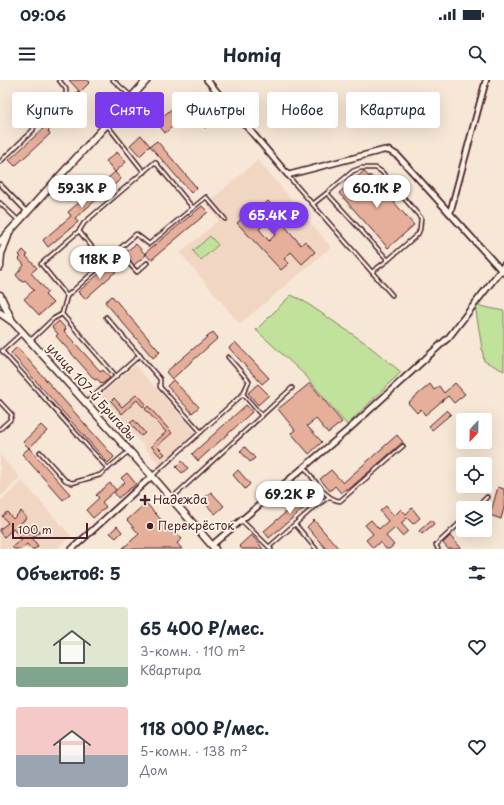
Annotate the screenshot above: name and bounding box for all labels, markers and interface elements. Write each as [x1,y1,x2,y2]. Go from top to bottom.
text: 09:06 [20,3,66,26]
text: Homiq [223,41,281,68]
icon: menu [16,43,38,65]
icon: search [466,43,488,65]
chip: Купить [12,92,87,128]
chip: Снять [95,92,164,128]
chip: Фильтры [172,92,259,128]
chip: Новое [267,92,338,128]
chip: Квартира [346,92,440,128]
pin: 59.3K ₽ [45,175,119,209]
pin: 60.1K ₽ [340,175,414,209]
text: 59.3K ₽ [57,178,107,197]
text: 60.1K ₽ [352,178,402,197]
pin: 65.4K ₽ [237,202,311,236]
text: 65.4K ₽ [248,205,300,224]
pin: 118K ₽ [67,246,133,280]
text: 118K ₽ [79,249,121,268]
street label: улица 107-й Бригады [43,338,141,444]
north arrow [456,413,492,449]
map controls [456,413,492,537]
button: locate [456,457,492,493]
pin: 69.2K ₽ [253,481,327,515]
text: 69.2K ₽ [265,484,315,503]
place label: Надежда [153,490,208,508]
marker: Надежда [140,495,150,505]
button: layers [456,501,492,537]
place label: Перекрёсток [158,516,235,534]
scale bar [12,521,88,540]
text: 100 m [18,521,52,538]
marker: Перекрёсток [145,521,155,531]
text: Объектов: 5 [16,560,121,586]
icon: filters [466,562,488,584]
text: 65 400 ₽/мес. [140,615,264,641]
icon: home [48,623,96,671]
icon: heart [466,636,488,658]
text: 3-комн. · 110 m² [140,641,246,660]
text: Квартира [140,660,201,679]
text: 118 000 ₽/мес. [140,715,269,741]
icon: home [48,723,96,771]
icon: heart [466,736,488,758]
text: 5-комн. · 138 m² [140,741,248,760]
text: Дом [140,760,168,779]

